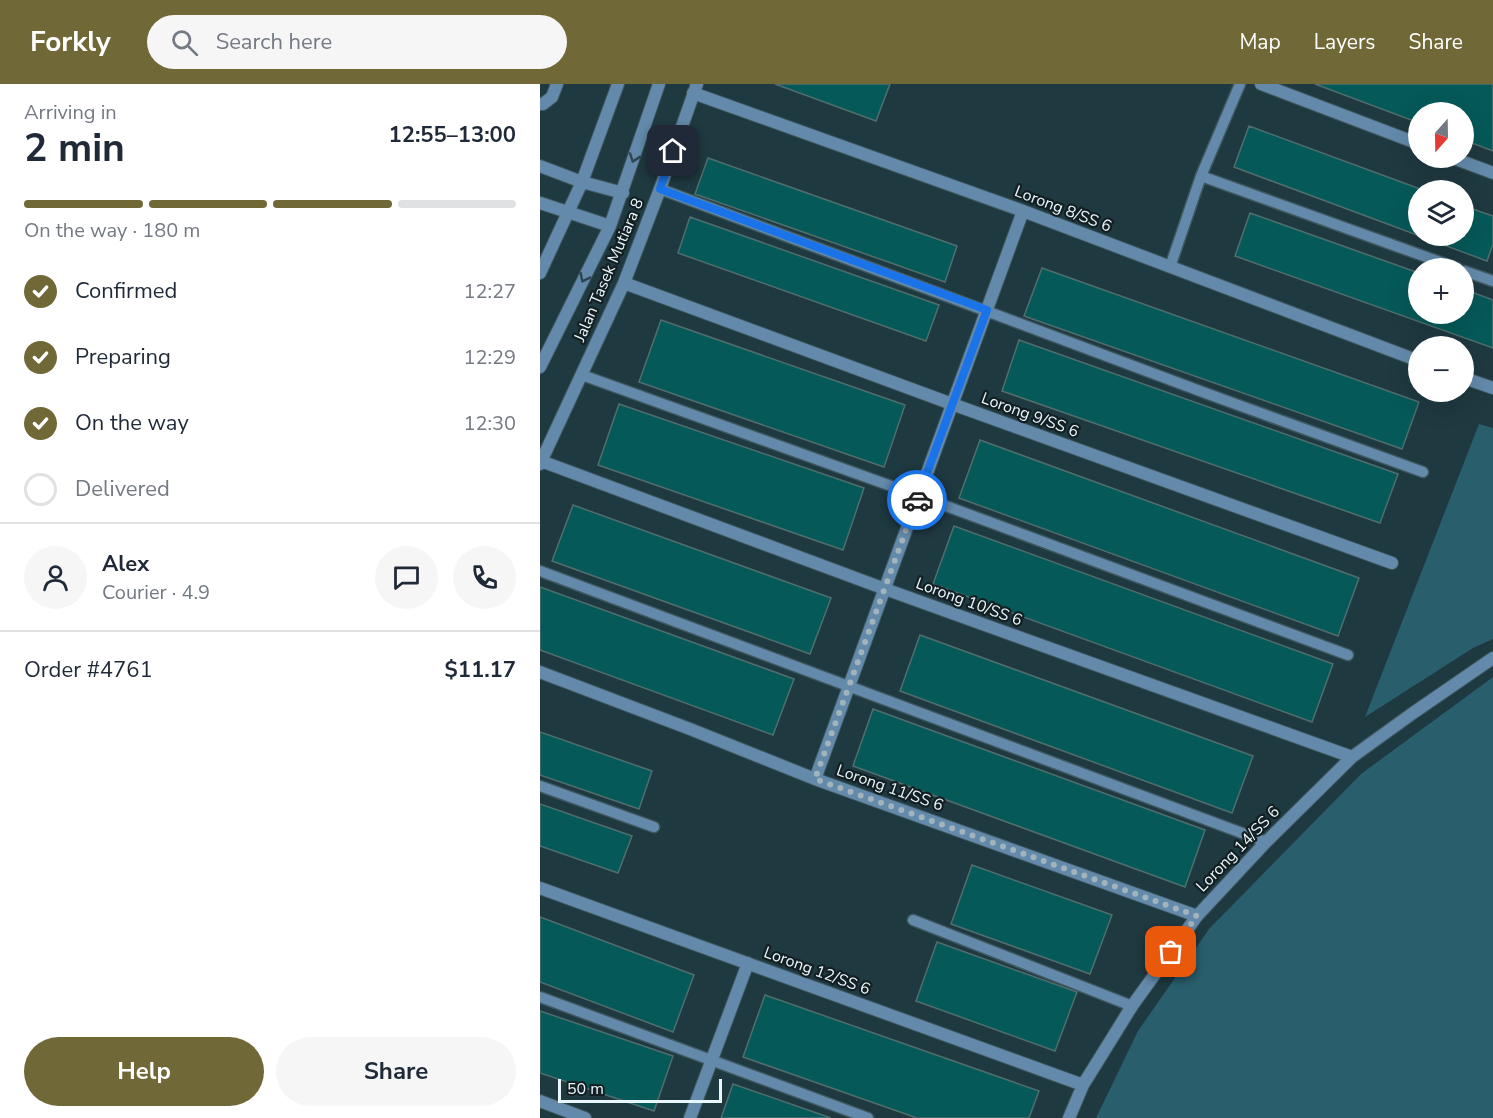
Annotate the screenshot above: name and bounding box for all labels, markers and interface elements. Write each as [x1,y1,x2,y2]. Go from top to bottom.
search box [147,15,567,69]
text: Forkly [30,23,111,61]
icon: search [168,26,201,59]
text: Search here [216,27,332,57]
text: Map [1239,28,1281,56]
text: Layers [1314,28,1375,56]
text: Share [1408,28,1463,56]
text: Arriving in [24,99,117,126]
north arrow [1408,102,1474,168]
map controls [1408,102,1474,402]
text: 12:55–13:00 [388,120,516,150]
text: 2 min [24,122,125,175]
pin [647,125,698,176]
icon: home [656,134,689,167]
one-way arrow [629,152,642,163]
street label: Lorong 8/SS 6 [1011,180,1115,238]
button: layers [1408,180,1474,246]
street label: Jalan Tasek Mutiara 8 [568,195,649,346]
text: On the way · 180 m [24,217,200,244]
button: + [1408,258,1474,324]
one-way arrow [580,272,591,283]
icon: check [24,275,57,308]
text: Confirmed [75,276,177,306]
text: 12:27 [463,278,516,305]
button: − [1408,336,1474,402]
icon: check [24,341,57,374]
text: Preparing [75,342,171,372]
text: 12:29 [463,344,516,371]
street label: Lorong 9/SS 6 [978,387,1082,443]
icon: check [24,407,57,440]
text: On the way [75,408,189,438]
text: 12:30 [463,410,516,437]
courier [887,470,947,530]
text: Delivered [75,474,170,504]
icon: car [901,484,934,517]
button: person [24,546,87,609]
button: chat [375,546,438,609]
button: phone [453,546,516,609]
text: Alex [102,549,149,579]
street label: Lorong 10/SS 6 [913,573,1025,631]
text: Courier · 4.9 [102,579,210,606]
text: Order #4761 [24,655,153,685]
text: $11.17 [445,655,516,685]
street label: Lorong 11/SS 6 [834,759,946,817]
street label: Lorong 14/SS 6 [1191,801,1285,897]
pin [1145,926,1196,977]
icon: bag [1154,935,1187,968]
street label: Lorong 12/SS 6 [761,942,873,1000]
button: Help [24,1037,264,1106]
button: Share [276,1037,516,1106]
scale bar [558,1076,722,1104]
text: 50 m [567,1078,604,1100]

